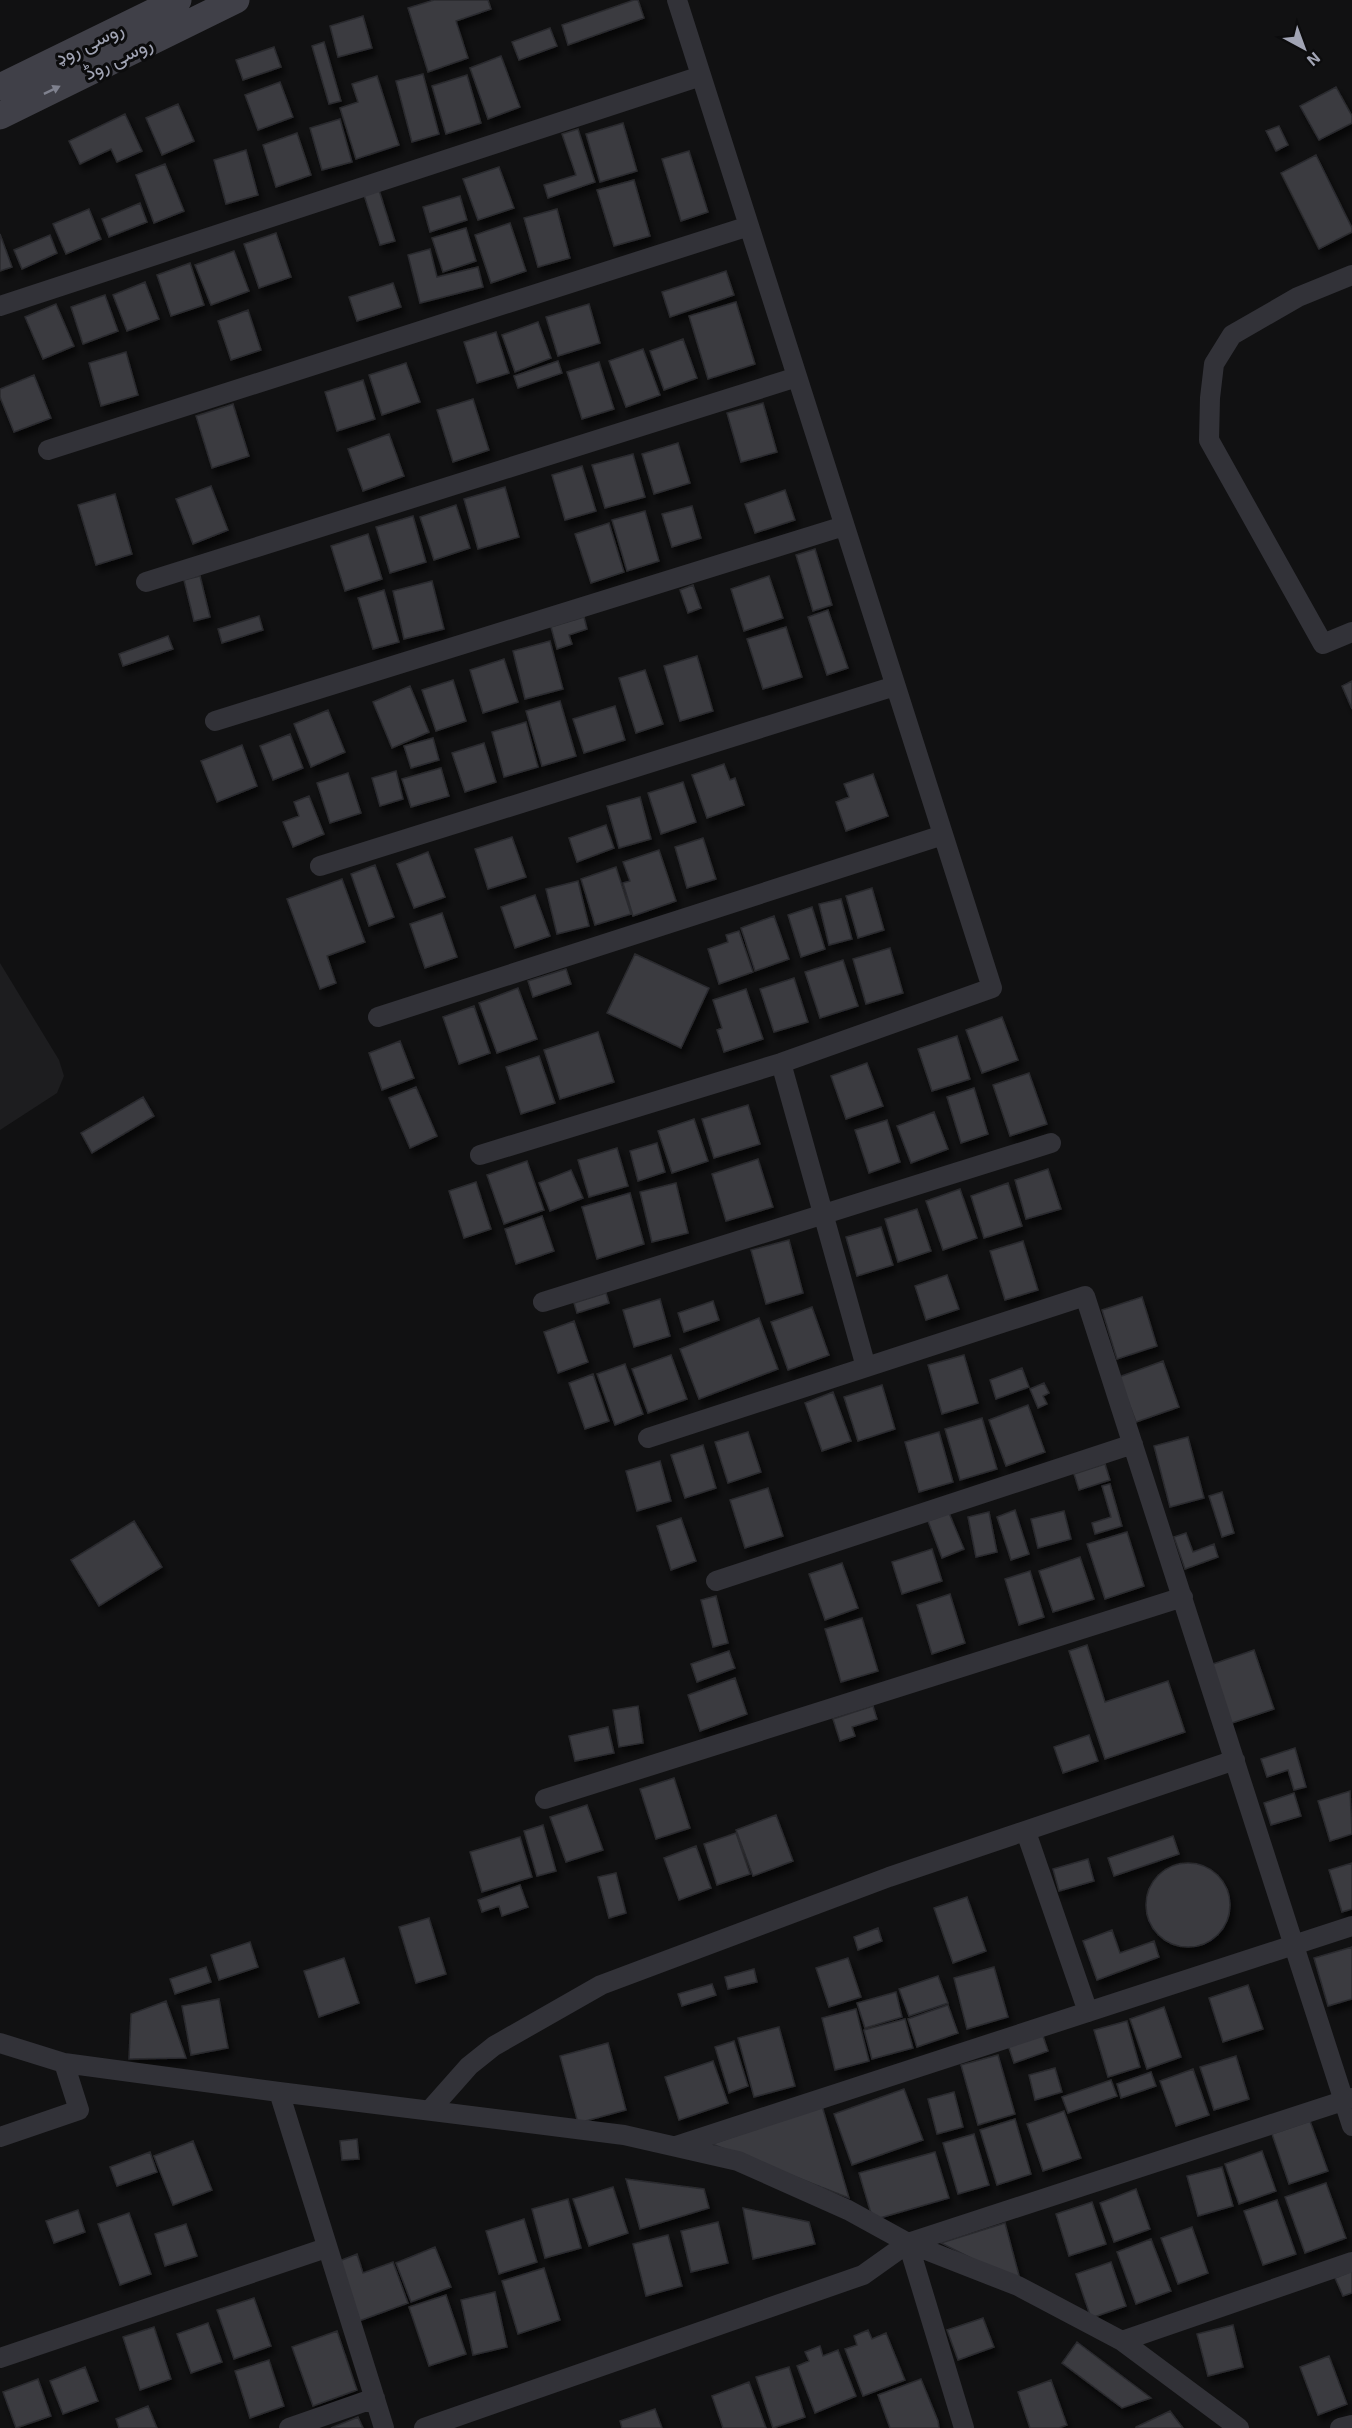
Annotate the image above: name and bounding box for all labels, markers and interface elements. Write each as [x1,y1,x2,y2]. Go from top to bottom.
street label: روسی روډ [50,15,128,71]
north arrow [1274,18,1334,78]
street label: روسی روڈ [79,30,157,86]
text: N [1304,49,1325,71]
one-way arrow [44,85,61,94]

